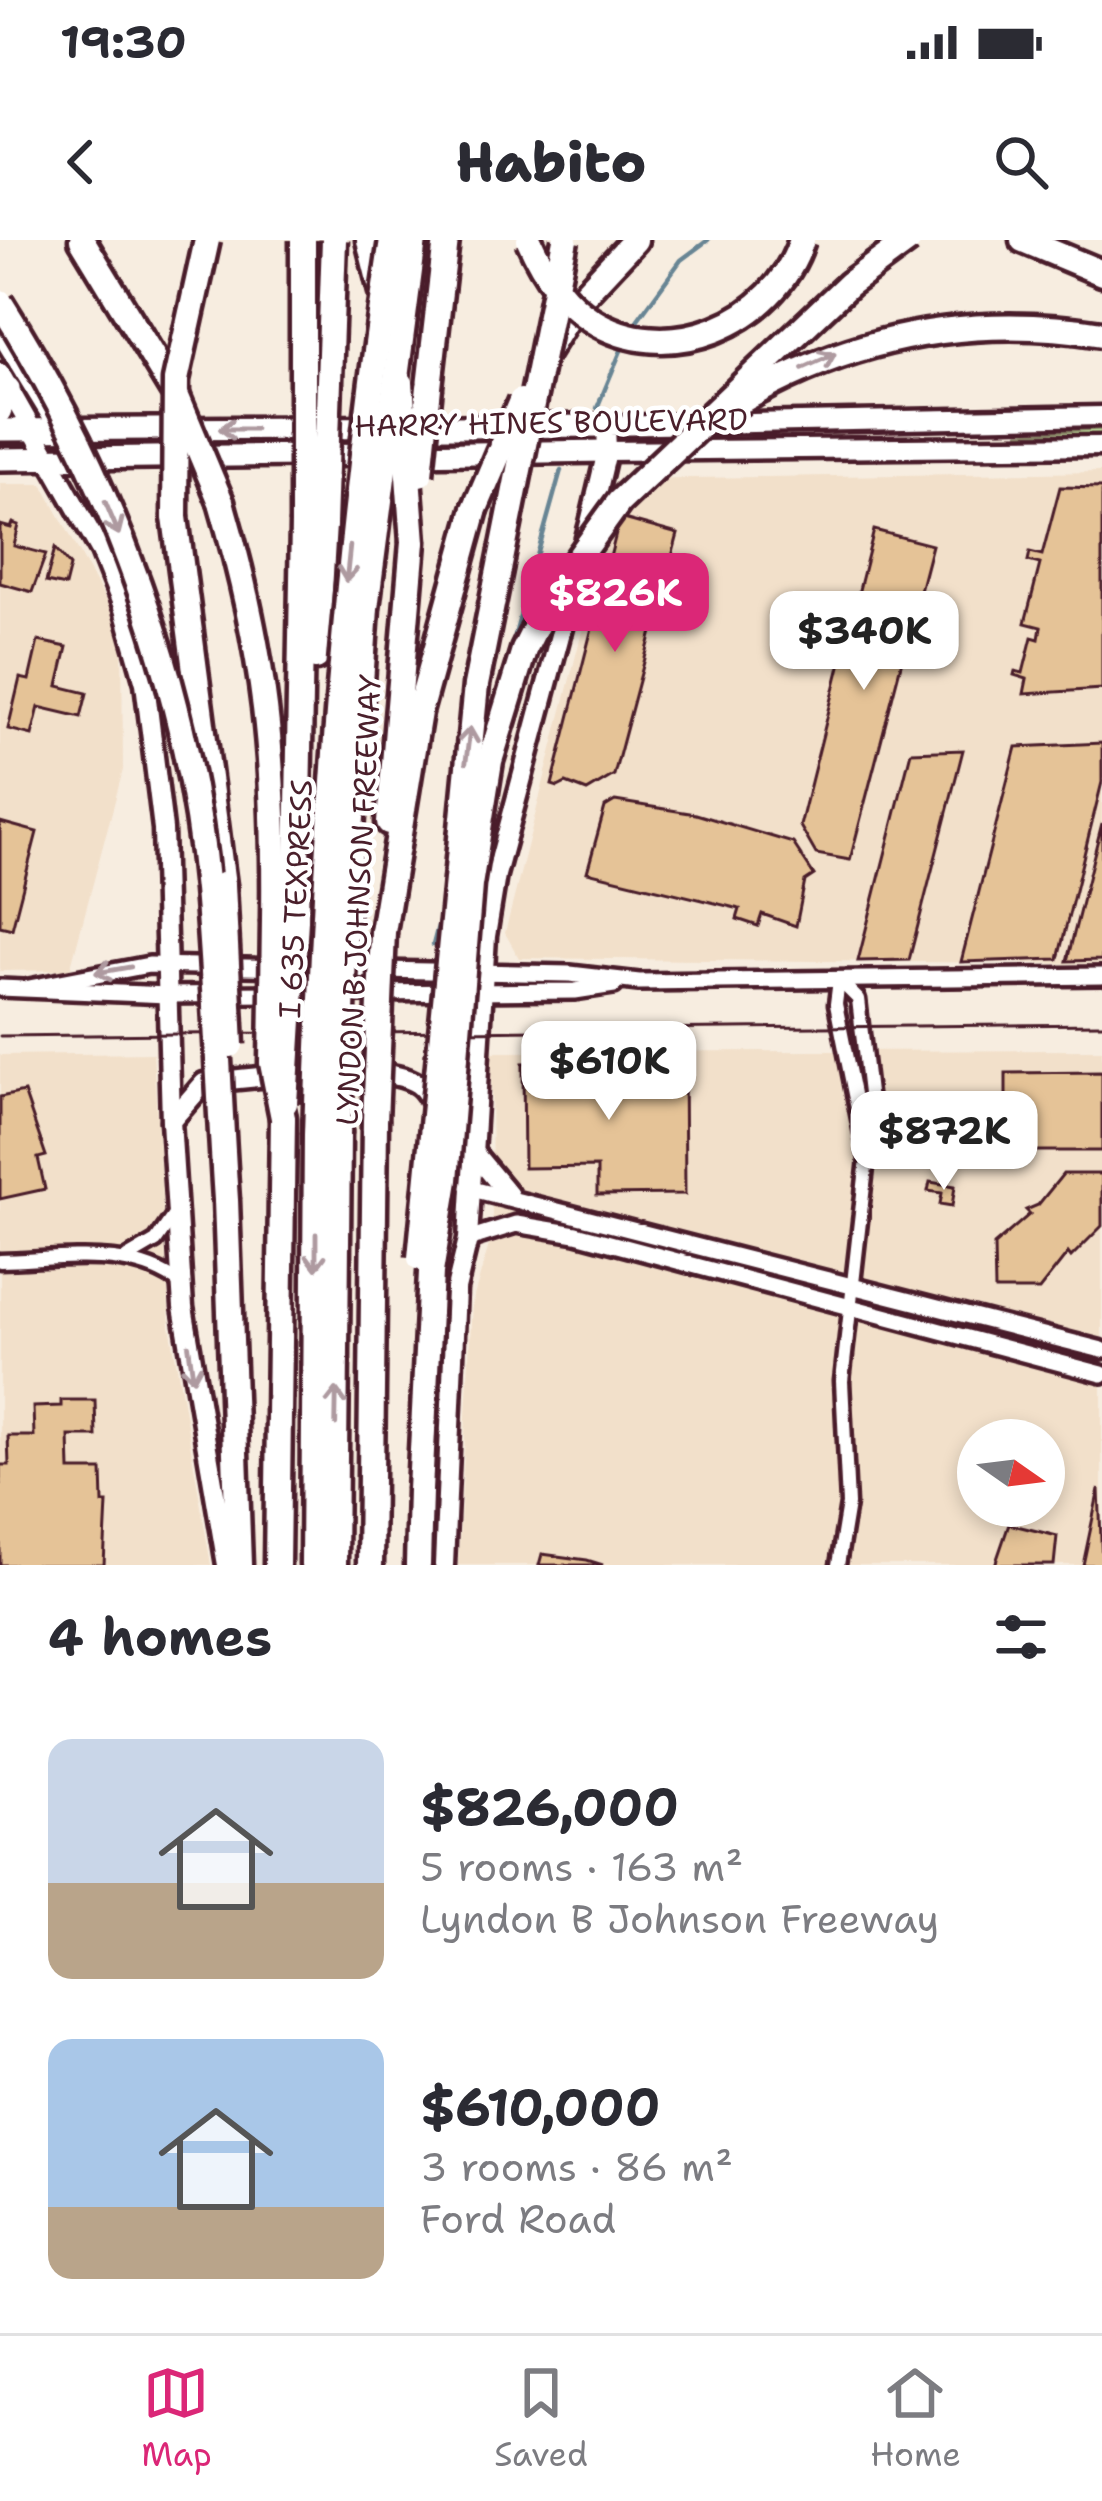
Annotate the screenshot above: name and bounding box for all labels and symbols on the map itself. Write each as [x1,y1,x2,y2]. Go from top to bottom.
one-way arrow [800,348,836,370]
street label: HARRY HINES BOULEVARD [354,399,748,446]
one-way arrow [218,418,257,440]
one-way arrow [102,499,124,535]
one-way arrow [336,544,359,583]
pin: $826K [531,553,699,655]
pin: $340K [780,591,948,693]
street label: LYNDON B JOHNSON FREEWAY [326,673,391,1127]
one-way arrow [458,727,480,766]
street label: I 635 TEXPRESS [269,779,322,1019]
one-way arrow [95,960,134,983]
pin: $610K [525,1021,693,1123]
pin: $872K [860,1091,1028,1193]
one-way arrow [305,1232,327,1271]
one-way arrow [180,1343,202,1382]
one-way arrow [325,1387,347,1426]
north arrow [957,1419,1065,1527]

